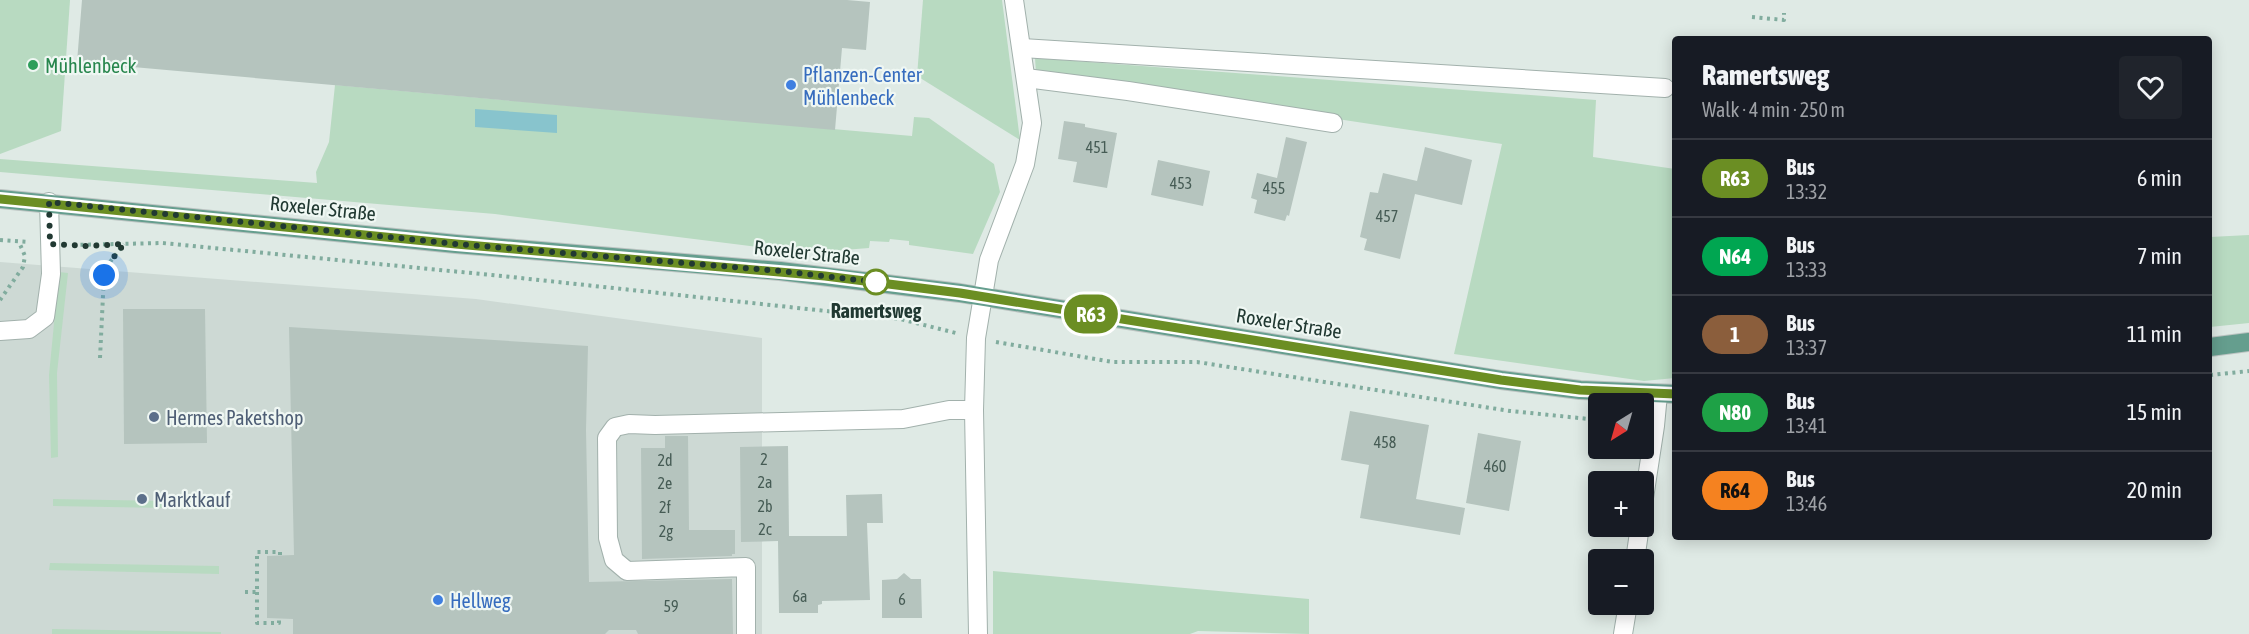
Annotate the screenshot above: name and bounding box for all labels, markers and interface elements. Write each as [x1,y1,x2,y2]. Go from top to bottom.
place label: Mühlenbeck [45,54,136,77]
button: heart [2119,56,2182,119]
marker: Mühlenbeck [26,58,40,72]
text: Ramertsweg [1702,59,1829,91]
place label: Pflanzen-Center Mühlenbeck [803,63,923,109]
marker: Pflanzen-Center Mühlenbeck [784,78,798,92]
text: Walk · 4 min · 250 m [1702,98,1845,121]
house number: 451 [1086,138,1108,156]
text: Bus [1786,154,1815,180]
text: 6 min [2137,165,2182,191]
text: R63 [1720,166,1750,190]
house number: 453 [1170,174,1192,192]
house number: 455 [1263,179,1285,197]
text: 13:32 [1786,180,1827,203]
street label: Roxeler Straße [269,191,377,225]
house number: 457 [1376,207,1398,225]
text: Bus [1786,232,1815,258]
street label: Roxeler Straße [753,235,861,269]
text: 7 min [2137,243,2182,269]
text: N64 [1719,244,1751,268]
text: 13:33 [1786,258,1827,281]
your location [89,260,119,290]
marker: Ramertsweg [863,269,889,295]
line badge: R63 [1056,294,1126,334]
place label: Ramertsweg [831,299,922,322]
text: R63 [1076,302,1106,326]
street label: Roxeler Straße [1235,303,1343,343]
text: Bus [1786,310,1815,336]
text: 11 min [2127,321,2182,347]
text: 1 [1730,322,1740,346]
text: 13:37 [1786,336,1827,359]
text: Bus [1786,388,1815,414]
north arrow [1588,393,1654,459]
map controls [1588,393,1654,615]
text: 15 min [2127,399,2182,425]
text: N80 [1719,400,1751,424]
place label: Hermes Paketshop [166,406,303,429]
marker: Hermes Paketshop [147,410,161,424]
text: 13:41 [1786,414,1827,437]
house number: 458 [1374,433,1396,451]
house number: 2 [760,450,768,468]
house number: 2d [657,451,673,469]
house number: 460 [1484,457,1506,475]
text: Bus [1786,466,1815,492]
button: + [1588,471,1654,537]
house number: 2a [758,473,772,491]
house number: 2e [658,474,672,492]
text: 20 min [2127,477,2182,503]
text: R64 [1720,478,1750,502]
place label: Marktkauf [154,488,231,511]
marker: Marktkauf [135,492,149,506]
text: 13:46 [1786,492,1827,515]
house number: 2b [757,497,773,515]
house number: 2f [659,498,672,516]
house number: 2c [758,520,772,538]
house number: 2g [659,522,673,541]
button: − [1588,549,1654,615]
house number: 6a [793,587,807,605]
place label: Hellweg [450,589,511,612]
house number: 6 [898,590,906,608]
marker: Hellweg [431,593,445,607]
house number: 59 [663,597,679,615]

